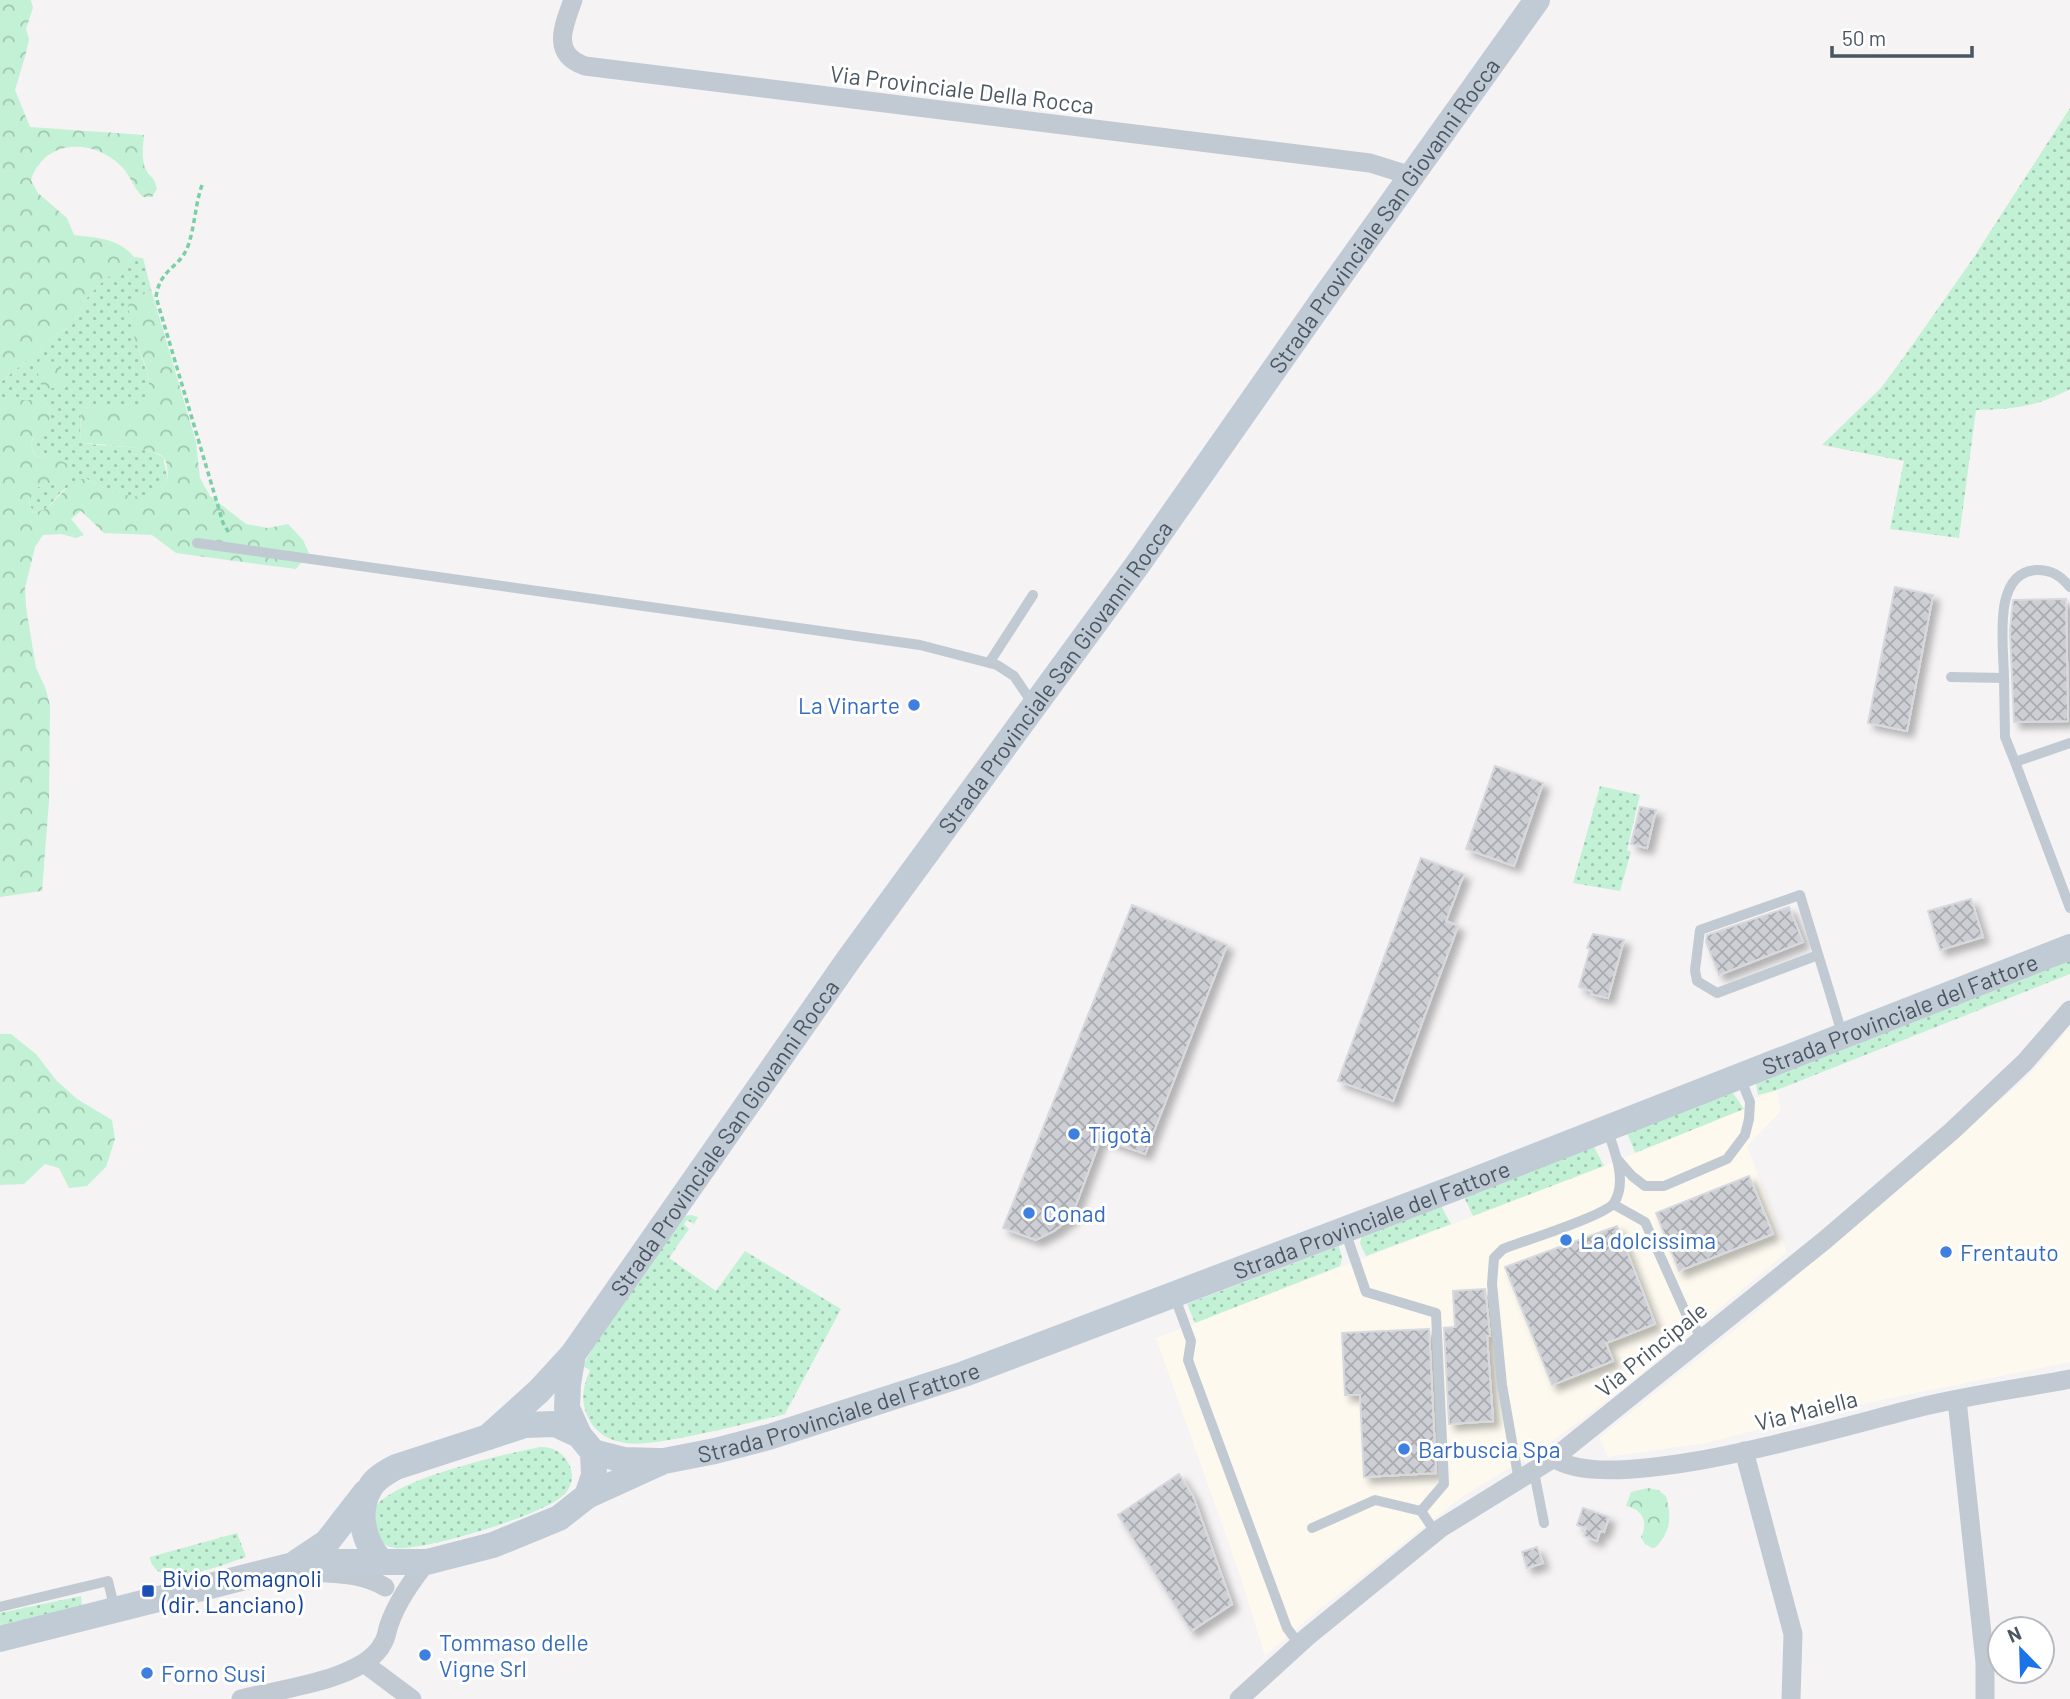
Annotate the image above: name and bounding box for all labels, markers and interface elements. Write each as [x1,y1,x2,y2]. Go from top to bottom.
scale bar [1832,14,1972,58]
text: 50 m [1842,25,1886,50]
street label: Strada Provinciale San Giovanni Rocca [1262,52,1505,378]
street label: Via Provinciale Della Rocca [828,59,1096,119]
street label: Strada Provinciale San Giovanni Rocca [932,515,1178,839]
place label: La Vinarte [798,691,900,719]
marker: La Vinarte [906,697,922,713]
street label: Strada Provinciale del Fattore [1758,947,2042,1080]
street label: Strada Provinciale San Giovanni Rocca [604,974,845,1301]
place label: Tigotà [1088,1120,1151,1148]
marker: Tigotà [1066,1126,1082,1142]
street label: Strada Provinciale del Fattore [1229,1154,1514,1285]
place label: Conad [1043,1199,1106,1227]
marker: Conad [1021,1205,1037,1221]
place label: La dolcissima [1580,1226,1716,1254]
marker: La dolcissima [1558,1232,1574,1248]
place label: Frentauto [1960,1238,2059,1266]
marker: Frentauto [1938,1244,1954,1260]
street label: Via Principale [1589,1295,1713,1403]
street label: Strada Provinciale del Fattore [695,1355,984,1468]
street label: Via Maiella [1752,1384,1860,1436]
place label: Barbuscia Spa [1418,1435,1560,1463]
marker: Barbuscia Spa [1396,1441,1412,1457]
place label: Bivio Romagnoli (dir. Lanciano) [161,1564,322,1618]
marker: Bivio Romagnoli (dir. Lanciano) [140,1583,156,1599]
north arrow [1986,1615,2056,1685]
text: N [2004,1621,2024,1647]
place label: Tommaso delle Vigne Srl [439,1628,589,1682]
marker: Tommaso delle Vigne Srl [417,1647,433,1663]
place label: Forno Susi [161,1659,266,1687]
marker: Forno Susi [139,1665,155,1681]

